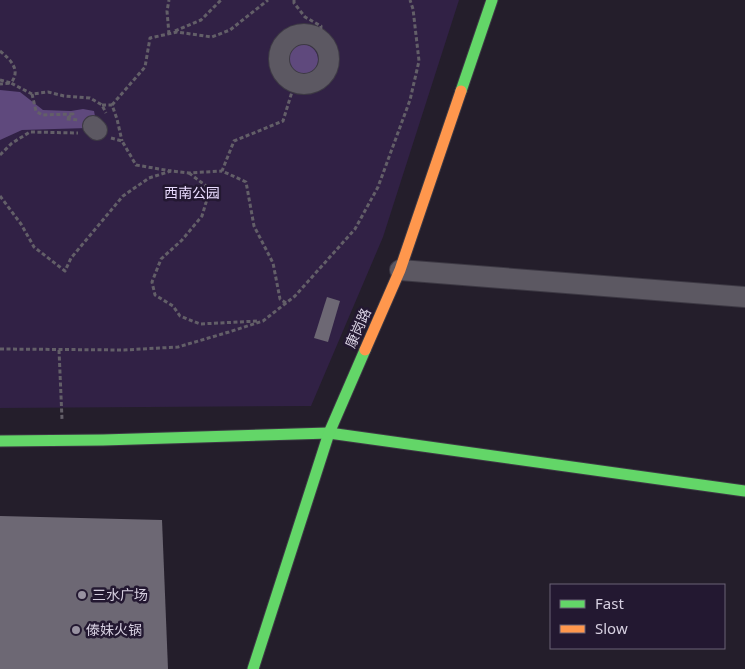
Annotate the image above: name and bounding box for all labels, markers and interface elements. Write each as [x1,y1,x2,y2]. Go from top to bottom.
park label: 西南公园 [164,183,220,202]
street label: 康岗路 [340,305,375,351]
legend [550,584,725,649]
place label: 三水广场 [92,585,148,604]
marker: 三水广场 [76,589,88,601]
text: Fast [595,593,624,613]
text: Slow [595,618,628,638]
place label: 傣妹火锅 [86,620,142,639]
marker: 傣妹火锅 [70,624,82,636]

